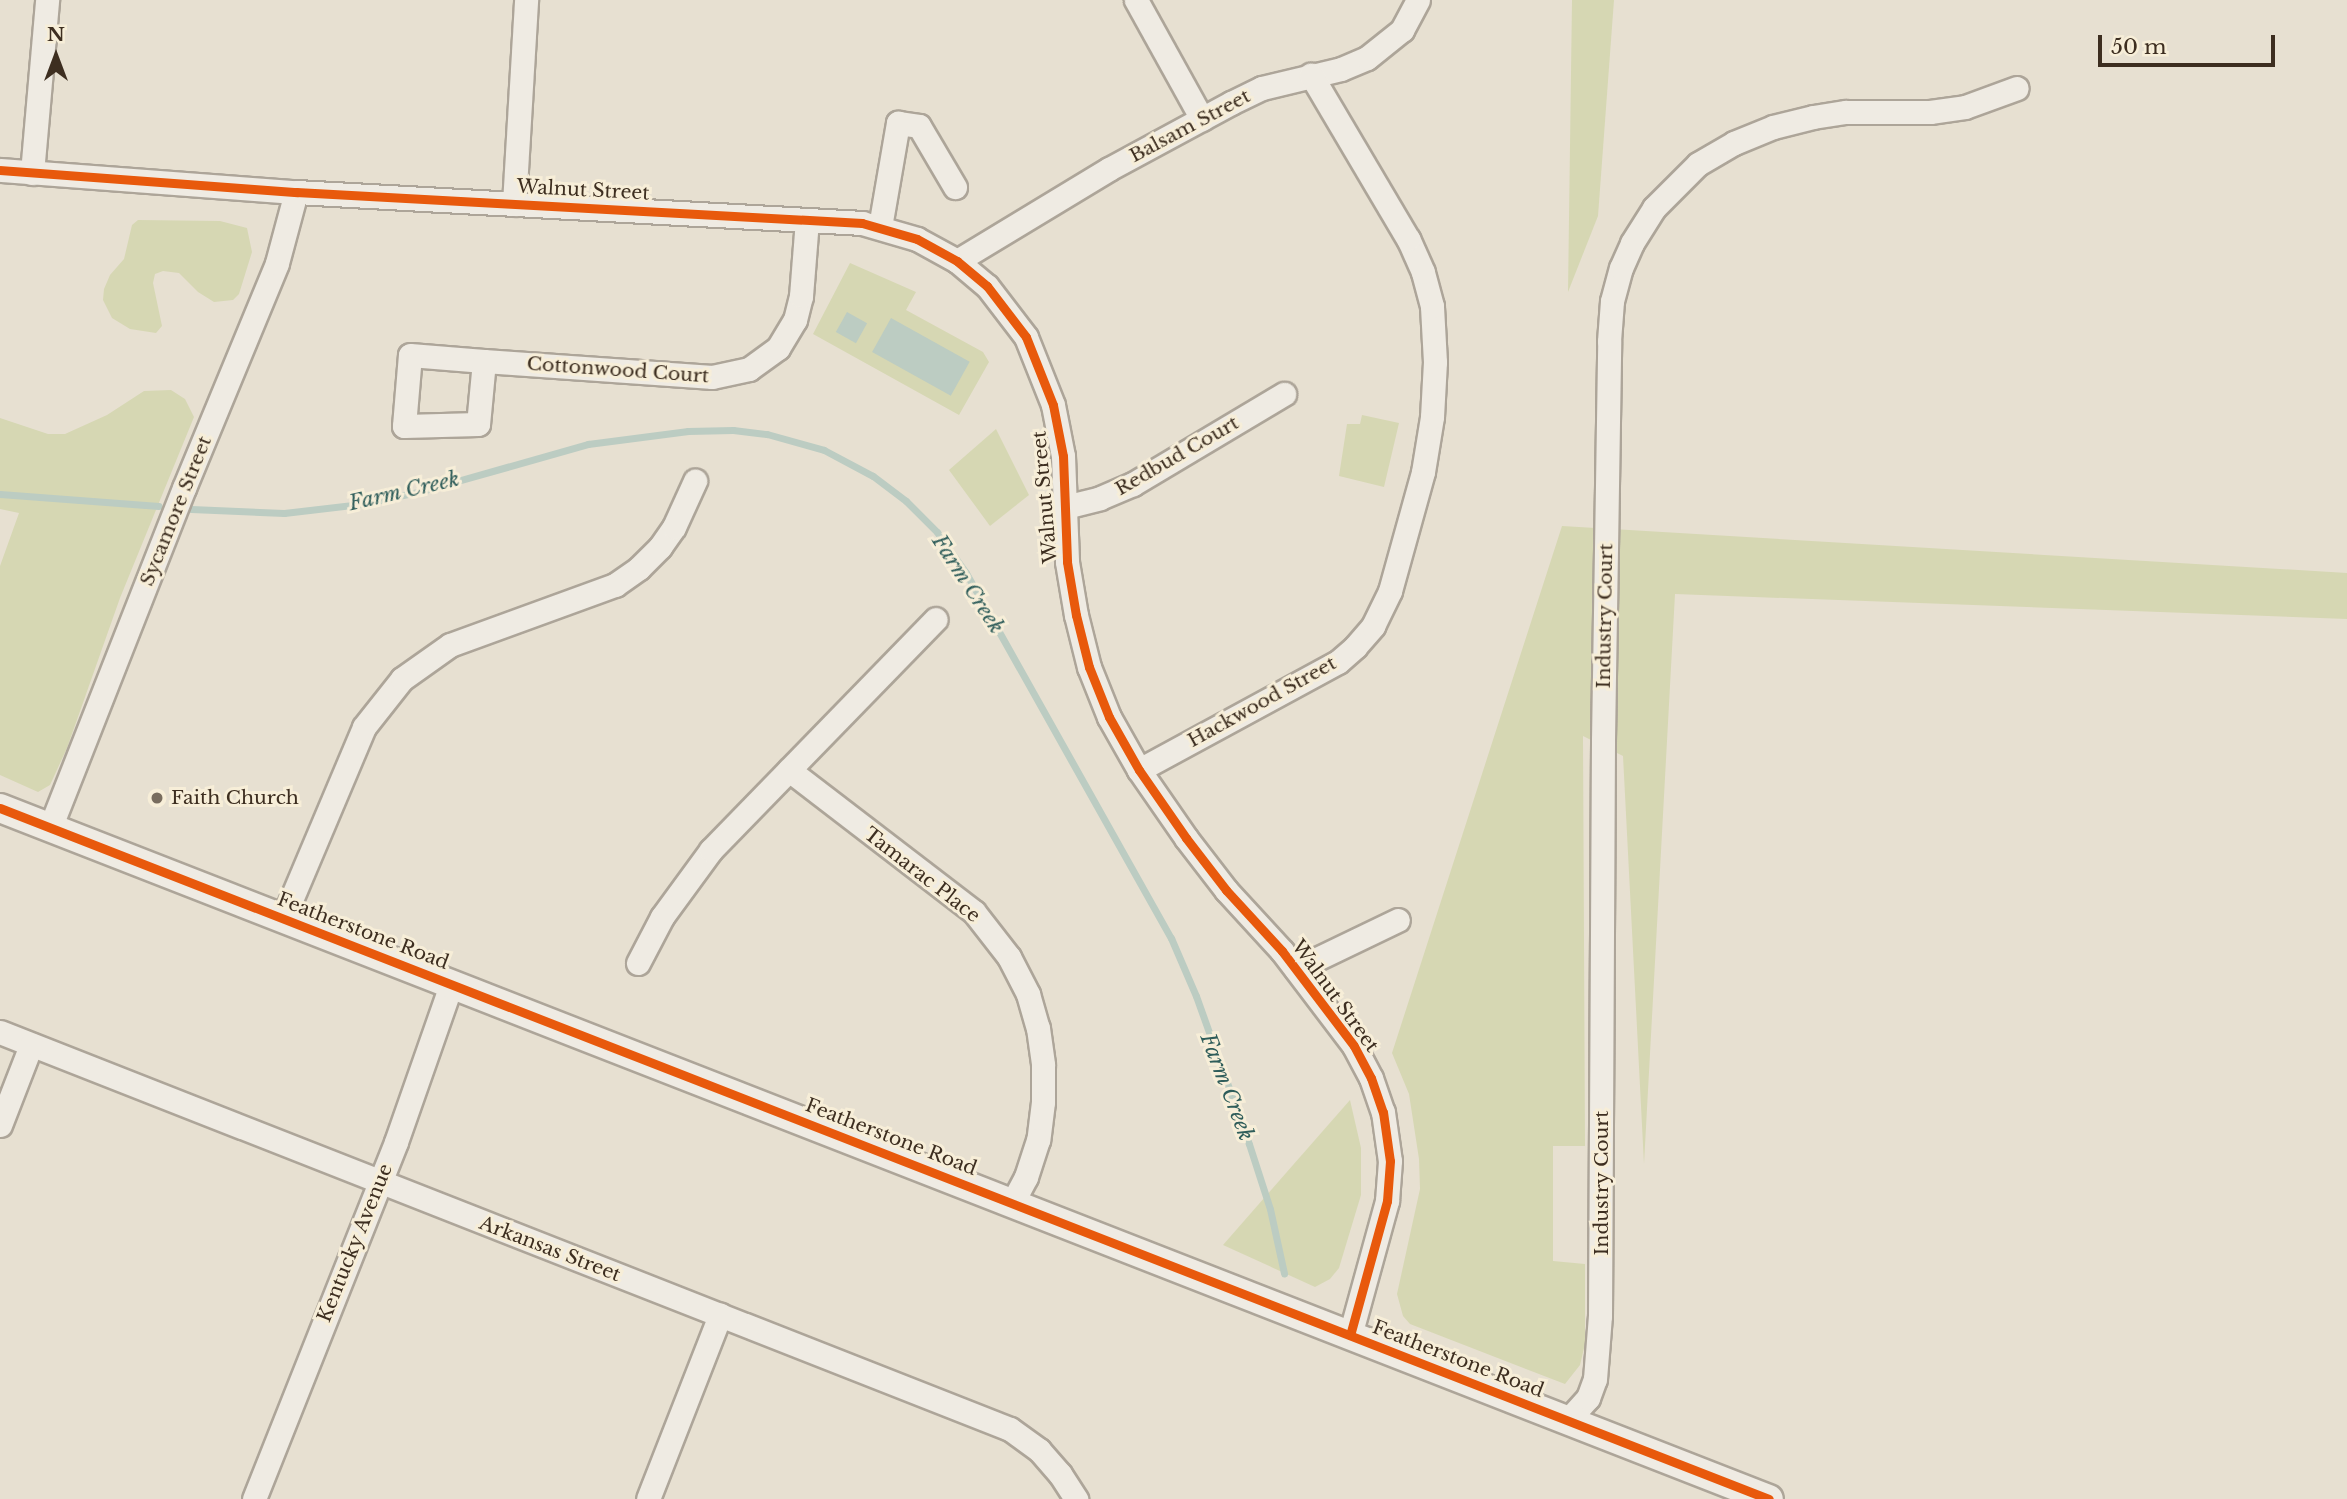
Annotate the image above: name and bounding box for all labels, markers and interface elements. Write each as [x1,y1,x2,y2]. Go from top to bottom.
north arrow [21,21,91,91]
scale bar [2102,21,2279,65]
text: N [47,23,65,46]
text: 50 m [2111,34,2166,60]
street label: Balsam Street [1126,85,1254,167]
street label: Walnut Street [516,175,650,205]
street label: Cottonwood Court [526,352,710,388]
street label: Redbud Court [1111,411,1243,501]
street label: Walnut Street [1028,430,1062,564]
street label: Sycamore Street [136,433,216,589]
water label: Farm Creek [346,466,462,516]
water label: Farm Creek [927,530,1009,638]
street label: Industry Court [1592,543,1618,689]
street label: Hackwood Street [1184,652,1340,752]
place label: Faith Church [171,787,299,809]
marker: Faith Church [149,790,165,806]
street label: Tamarac Place [860,823,984,927]
street label: Featherstone Road [274,888,452,974]
street label: Walnut Street [1287,936,1383,1056]
water label: Farm Creek [1195,1030,1259,1144]
street label: Featherstone Road [802,1094,980,1180]
street label: Industry Court [1591,1110,1613,1256]
street label: Kentucky Avenue [313,1160,397,1326]
street label: Arkansas Street [476,1212,624,1286]
street label: Featherstone Road [1369,1316,1547,1402]

